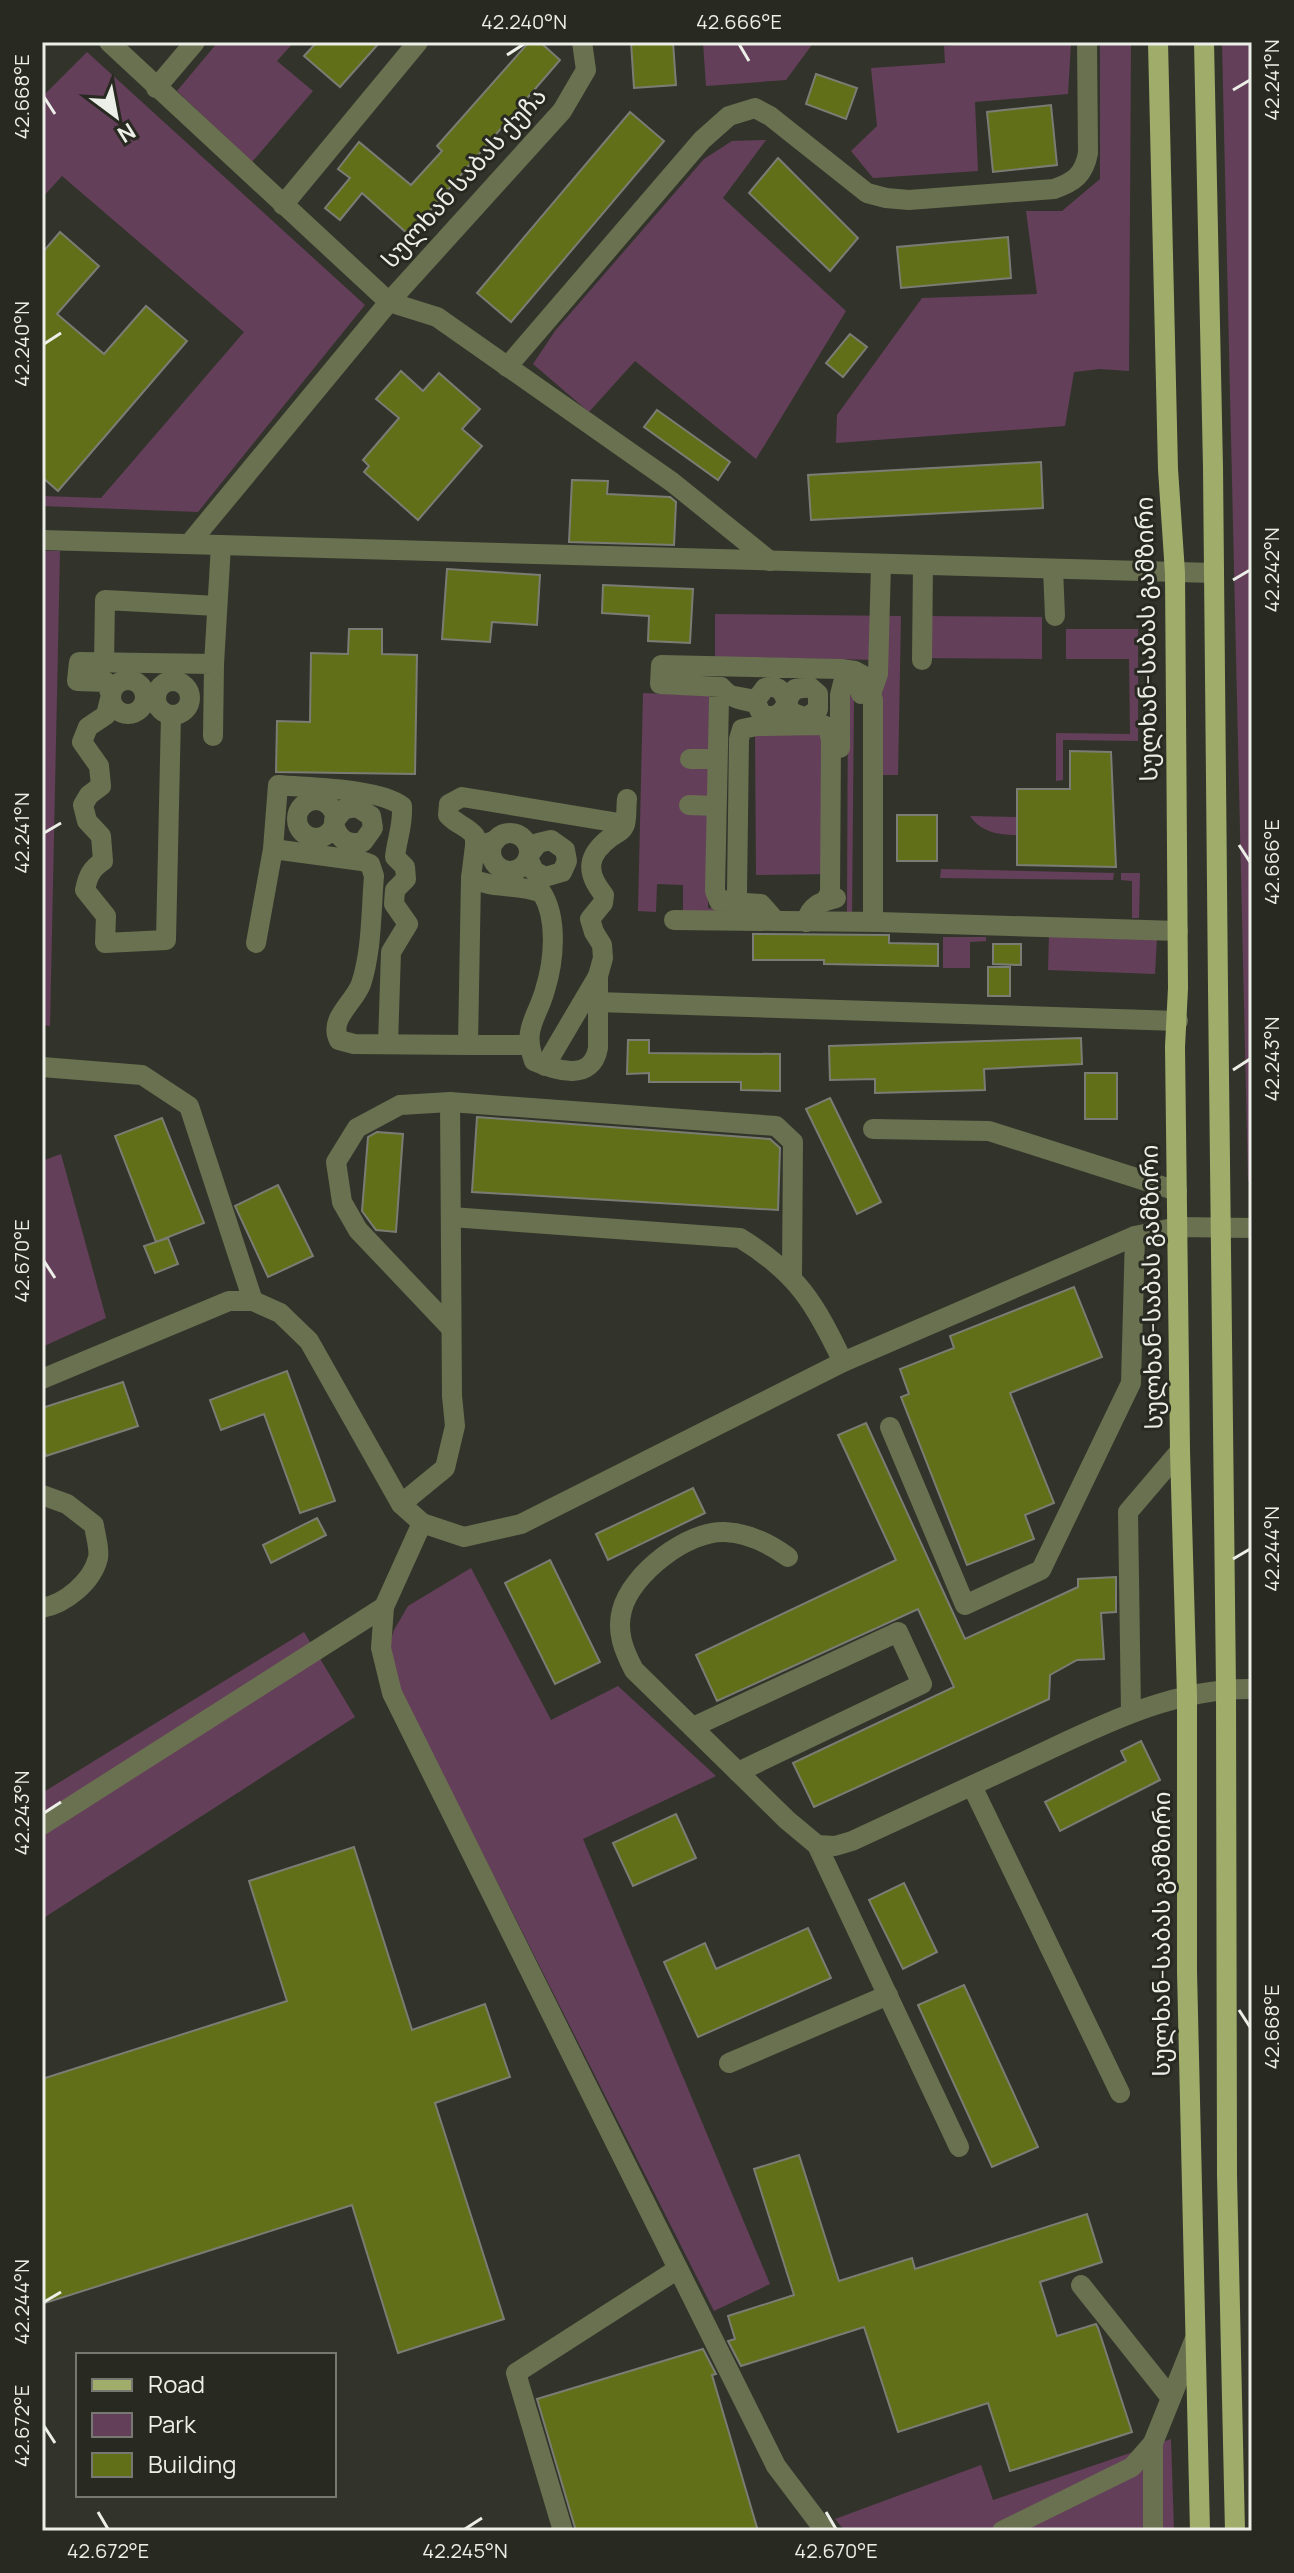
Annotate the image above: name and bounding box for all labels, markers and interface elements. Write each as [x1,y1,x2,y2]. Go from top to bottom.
text: 42.240°N [481,8,567,35]
text: 42.666°E [696,8,782,35]
text: 42.241°N [1258,39,1285,121]
text: 42.668°E [8,54,35,140]
north arrow [76,76,156,156]
street label: სულხან საბას ქუჩა [373,80,553,274]
text: N [112,116,141,150]
text: 42.240°N [8,301,35,387]
street label: სულხან-საბას გამზირი [1127,496,1164,782]
text: 42.242°N [1258,527,1285,613]
text: 42.241°N [8,792,35,874]
text: 42.666°E [1258,819,1285,905]
text: 42.243°N [1258,1017,1285,1101]
street label: სულხან-საბას გამზირი [1132,1144,1169,1430]
text: 42.670°E [8,1219,35,1303]
text: 42.244°N [1258,1506,1285,1592]
text: 42.243°N [8,1771,35,1855]
street label: სულხან-საბას გამზირი [1144,1792,1177,2076]
text: 42.668°E [1258,1984,1285,2070]
text: 42.244°N [8,2259,35,2345]
legend [76,2353,336,2497]
text: Road [148,2367,205,2400]
text: 42.672°E [8,2385,35,2467]
text: Park [148,2407,197,2440]
text: Building [148,2447,236,2480]
text: 42.672°E [67,2537,149,2564]
text: 42.245°N [422,2537,508,2564]
text: 42.670°E [794,2537,878,2564]

